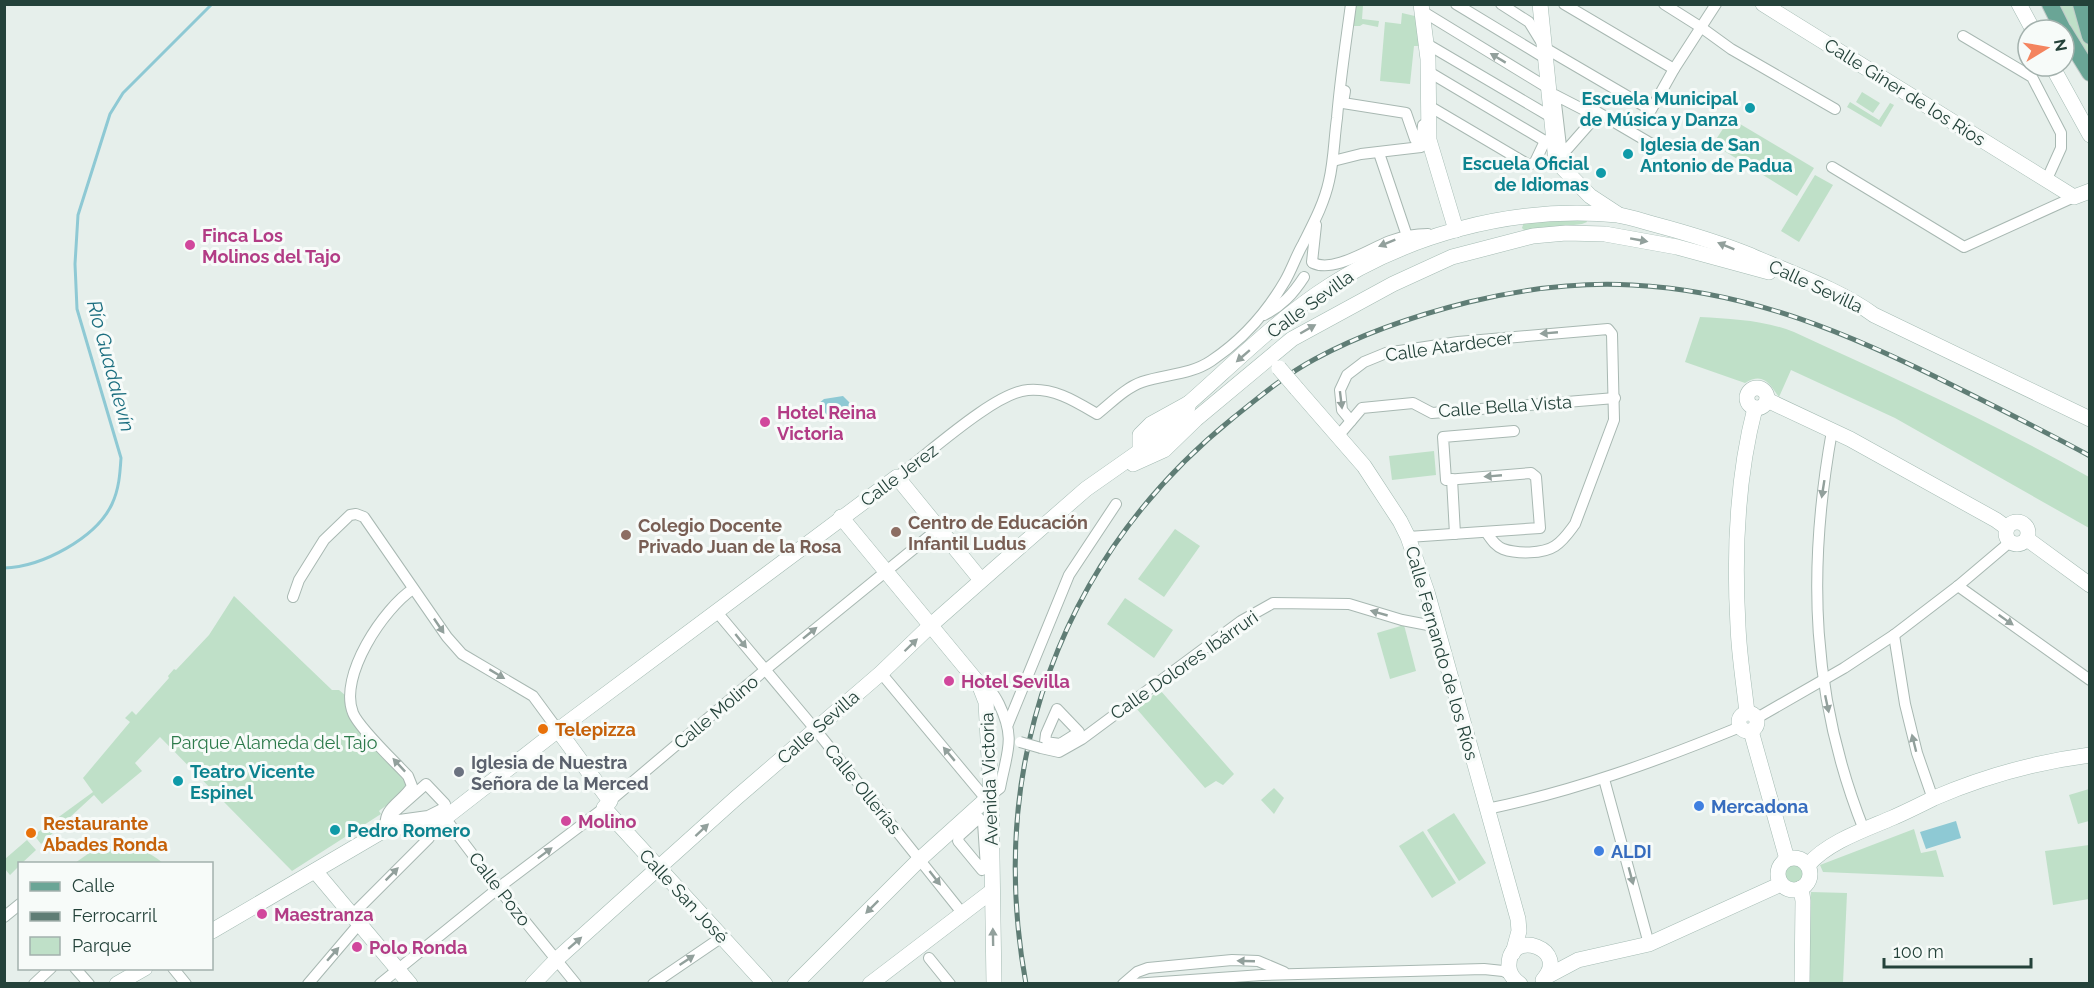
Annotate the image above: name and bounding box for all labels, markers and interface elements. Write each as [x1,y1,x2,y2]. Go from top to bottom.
north arrow [2016,18,2076,78]
street label: Calle Giner de los Ríos [1821,34,1990,150]
text: N [2050,37,2071,53]
one-way arrow [1490,52,1506,63]
place label: Escuela Municipal de Música y Danza [1580,88,1738,130]
marker: Escuela Municipal de Música y Danza [1743,101,1757,115]
place label: Iglesia de San Antonio de Padua [1640,134,1793,176]
marker: Iglesia de San Antonio de Padua [1621,147,1635,161]
place label: Escuela Oficial de Idiomas [1462,153,1589,195]
marker: Escuela Oficial de Idiomas [1594,166,1608,180]
place label: Finca Los Molinos del Tajo [202,225,341,267]
one-way arrow [1630,236,1649,245]
marker: Finca Los Molinos del Tajo [183,238,197,252]
one-way arrow [1377,238,1395,248]
one-way arrow [1717,241,1735,251]
street label: Calle Sevilla [1766,255,1866,317]
street label: Calle Sevilla [1263,266,1357,342]
water label: Río Guadalevín [82,298,140,434]
one-way arrow [1300,324,1317,334]
street label: Calle Atardecer [1384,327,1515,365]
one-way arrow [1540,328,1559,338]
one-way arrow [1236,349,1251,362]
one-way arrow [1337,391,1346,410]
street label: Calle Bella Vista [1437,391,1573,421]
place label: Hotel Reina Victoria [777,402,876,444]
marker: Hotel Reina Victoria [758,415,772,429]
street label: Calle Jerez [856,439,942,511]
one-way arrow [1483,471,1502,481]
one-way arrow [1819,479,1828,498]
place label: Centro de Educación Infantil Ludus [908,512,1088,554]
place label: Colegio Docente Privado Juan de la Rosa [638,515,841,557]
marker: Centro de Educación Infantil Ludus [889,525,903,539]
marker: Colegio Docente Privado Juan de la Rosa [619,528,633,542]
street label: Calle Fernando de los Ríos [1401,544,1483,763]
street label: Calle Dolores Ibárruri [1106,606,1262,724]
one-way arrow [1370,608,1388,617]
one-way arrow [1997,614,2013,626]
one-way arrow [434,618,445,634]
one-way arrow [802,627,818,640]
one-way arrow [734,633,746,648]
one-way arrow [903,638,918,652]
one-way arrow [489,669,505,680]
street label: Calle Molino [670,671,763,753]
place label: Hotel Sevilla [961,671,1070,692]
marker: Hotel Sevilla [942,674,956,688]
street label: Calle Sevilla [773,686,863,768]
one-way arrow [1823,694,1833,713]
street label: Avenida Victoria [976,712,1002,846]
place label: Telepizza [555,719,636,740]
marker: Telepizza [536,722,550,736]
park label: Parque Alameda del Tajo [171,732,378,753]
one-way arrow [1909,734,1919,752]
street label: Calle Ollerías [820,740,906,838]
one-way arrow [942,746,955,762]
place label: Iglesia de Nuestra Señora de la Merced [471,752,649,794]
one-way arrow [392,759,406,773]
place label: Teatro Vicente Espinel [190,761,315,803]
marker: Iglesia de Nuestra Señora de la Merced [452,765,466,779]
marker: Teatro Vicente Espinel [171,774,185,788]
place label: Mercadona [1711,796,1808,817]
marker: Mercadona [1692,799,1706,813]
place label: Molino [578,811,636,832]
place label: Restaurante Abades Ronda [43,813,168,855]
marker: Molino [559,814,573,828]
place label: Pedro Romero [347,820,470,841]
marker: Pedro Romero [328,823,342,837]
one-way arrow [694,823,709,837]
marker: Restaurante Abades Ronda [24,826,38,840]
place label: ALDI [1611,841,1652,862]
marker: ALDI [1592,844,1606,858]
street label: Calle San José [635,845,733,948]
one-way arrow [537,847,552,859]
street label: Calle Pozo [465,848,536,930]
legend [18,862,213,970]
one-way arrow [1626,867,1636,885]
one-way arrow [385,868,399,882]
one-way arrow [928,870,941,886]
text: Calle [72,875,115,896]
one-way arrow [865,899,879,913]
place label: Maestranza [274,904,374,925]
text: Ferrocarril [72,905,157,926]
marker: Maestranza [255,907,269,921]
one-way arrow [988,928,998,947]
scale bar [1884,931,2031,969]
text: Parque [72,935,132,956]
place label: Polo Ronda [369,937,467,958]
one-way arrow [567,937,582,950]
marker: Polo Ronda [350,940,364,954]
text: 100 m [1893,941,1944,962]
one-way arrow [326,947,339,962]
one-way arrow [679,954,695,966]
one-way arrow [1236,956,1255,965]

